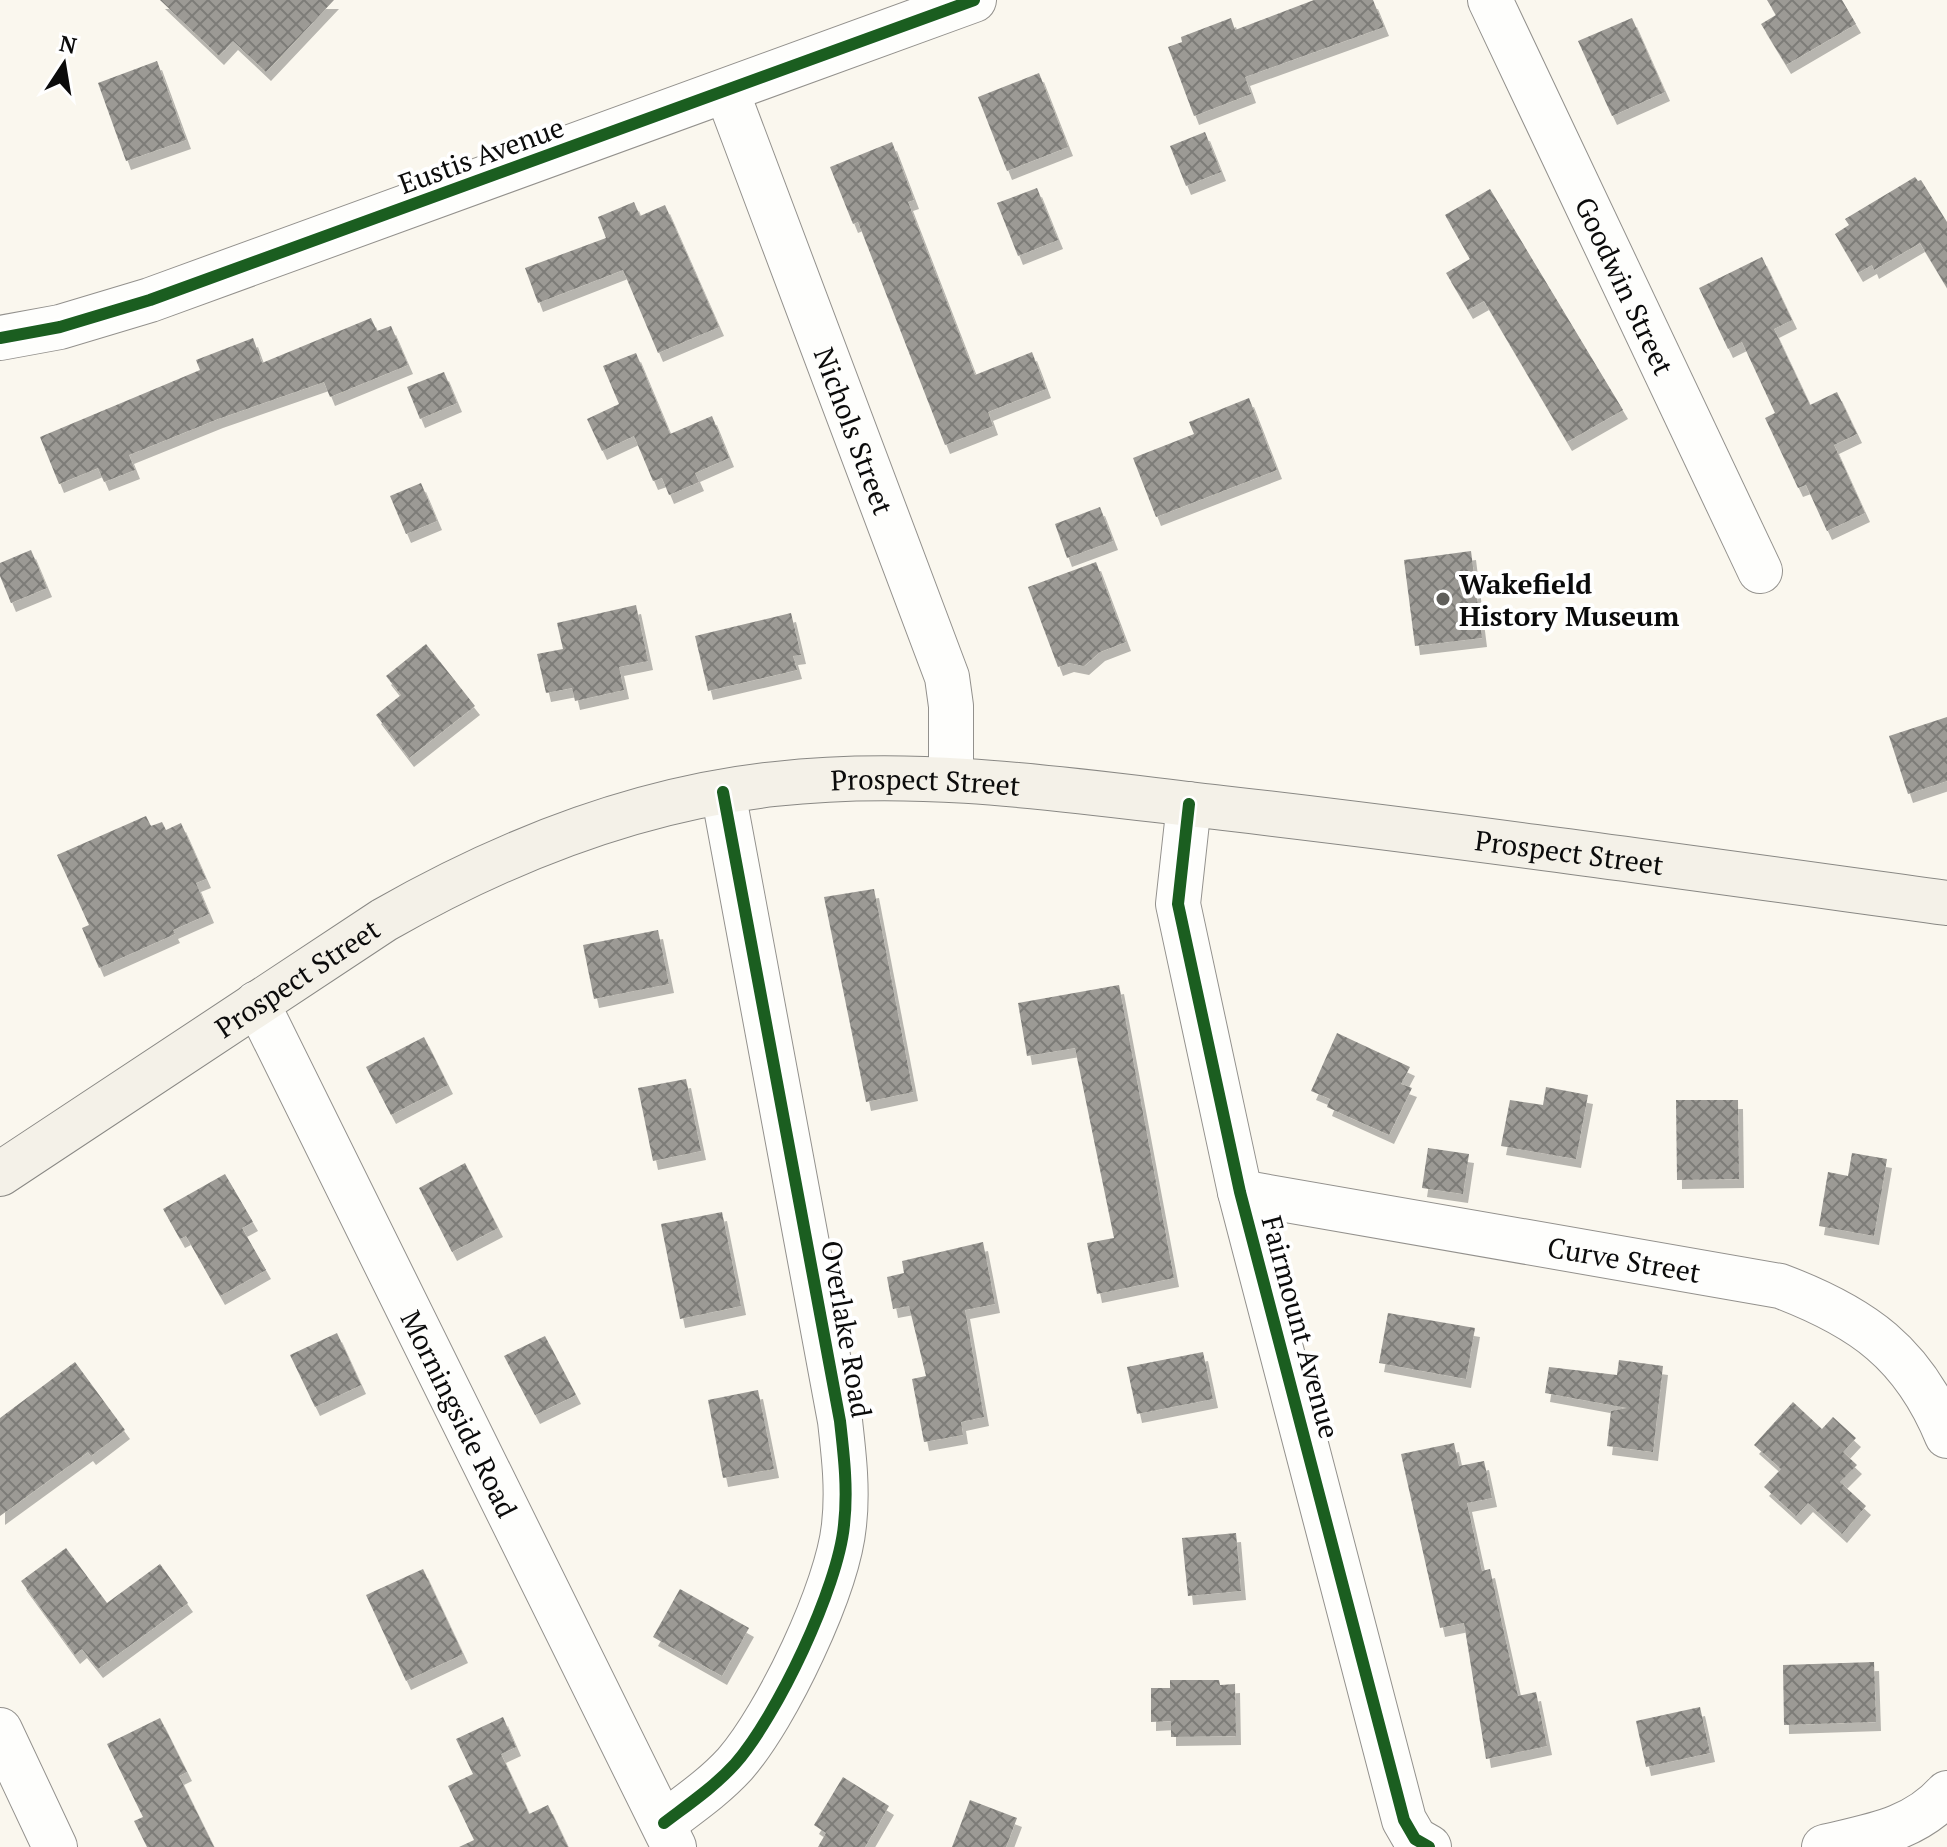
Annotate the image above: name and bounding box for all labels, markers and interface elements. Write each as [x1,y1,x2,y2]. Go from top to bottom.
north arrow [24,24,104,104]
text: N [57,28,80,60]
street label: Eustis Avenue [393,108,569,202]
street label: Goodwin Street [1567,191,1683,381]
street label: Nichols Street [806,342,903,520]
place label: Wakefield History Museum [1459,565,1680,634]
marker: Wakefield History Museum [1434,590,1452,608]
street label: Prospect Street [830,760,1023,804]
street label: Prospect Street [1473,821,1667,883]
street label: Prospect Street [207,909,387,1045]
street label: Fairmount Avenue [1253,1211,1349,1443]
street label: Curve Street [1545,1227,1704,1290]
street label: Overlake Road [813,1238,881,1420]
street label: Morningside Road [393,1304,527,1523]

